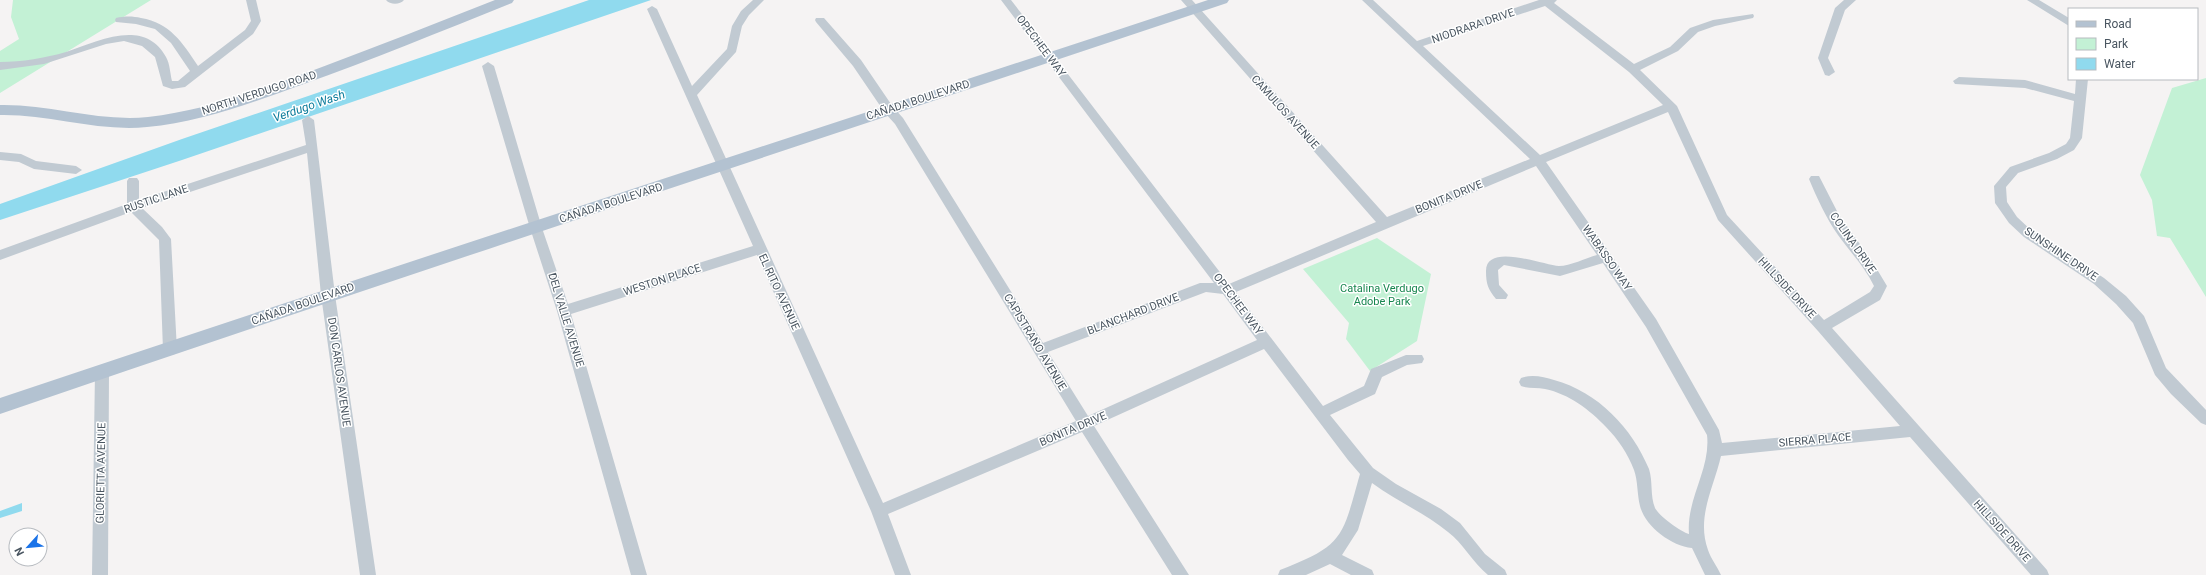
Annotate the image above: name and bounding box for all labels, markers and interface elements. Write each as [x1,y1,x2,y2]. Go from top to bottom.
street label: NIODRARA DRIVE [1430,6,1516,46]
legend [2068,8,2198,80]
street label: OPECHEE WAY [1014,13,1069,80]
text: Road [2104,17,2132,31]
text: Park [2104,37,2129,51]
text: Water [2104,57,2135,71]
street label: NORTH VERDUGO ROAD [200,68,318,118]
street label: CAMULOS AVENUE [1248,72,1322,152]
street label: CAÑADA BOULEVARD [865,77,971,123]
water label: Verdugo Wash [271,87,347,125]
street label: BONITA DRIVE [1413,178,1485,216]
street label: CAÑADA BOULEVARD [558,180,664,226]
street label: RUSTIC LANE [122,182,190,216]
street label: COLINA DRIVE [1827,210,1879,276]
street label: WABASSO WAY [1580,223,1635,294]
street label: SUNSHINE DRIVE [2022,225,2100,283]
street label: EL RITO AVENUE [756,252,802,332]
street label: HILLSIDE DRIVE [1755,255,1819,321]
street label: WESTON PLACE [622,261,702,299]
street label: DEL VALLE AVENUE [545,271,587,369]
street label: OPECHEE WAY [1211,271,1266,338]
street label: CAÑADA BOULEVARD [250,280,356,328]
park label: Catalina Verdugo Adobe Park [1340,282,1424,308]
street label: CAPISTRANO AVENUE [1001,291,1069,393]
street label: BLANCHARD DRIVE [1085,291,1181,337]
street label: DON CARLOS AVENUE [325,317,353,427]
street label: BONITA DRIVE [1038,409,1108,449]
street label: GLORIETTA AVENUE [94,423,108,523]
street label: SIERRA PLACE [1778,430,1852,450]
street label: HILLSIDE DRIVE [1971,497,2033,565]
north arrow [8,527,48,567]
text: N [12,545,27,558]

